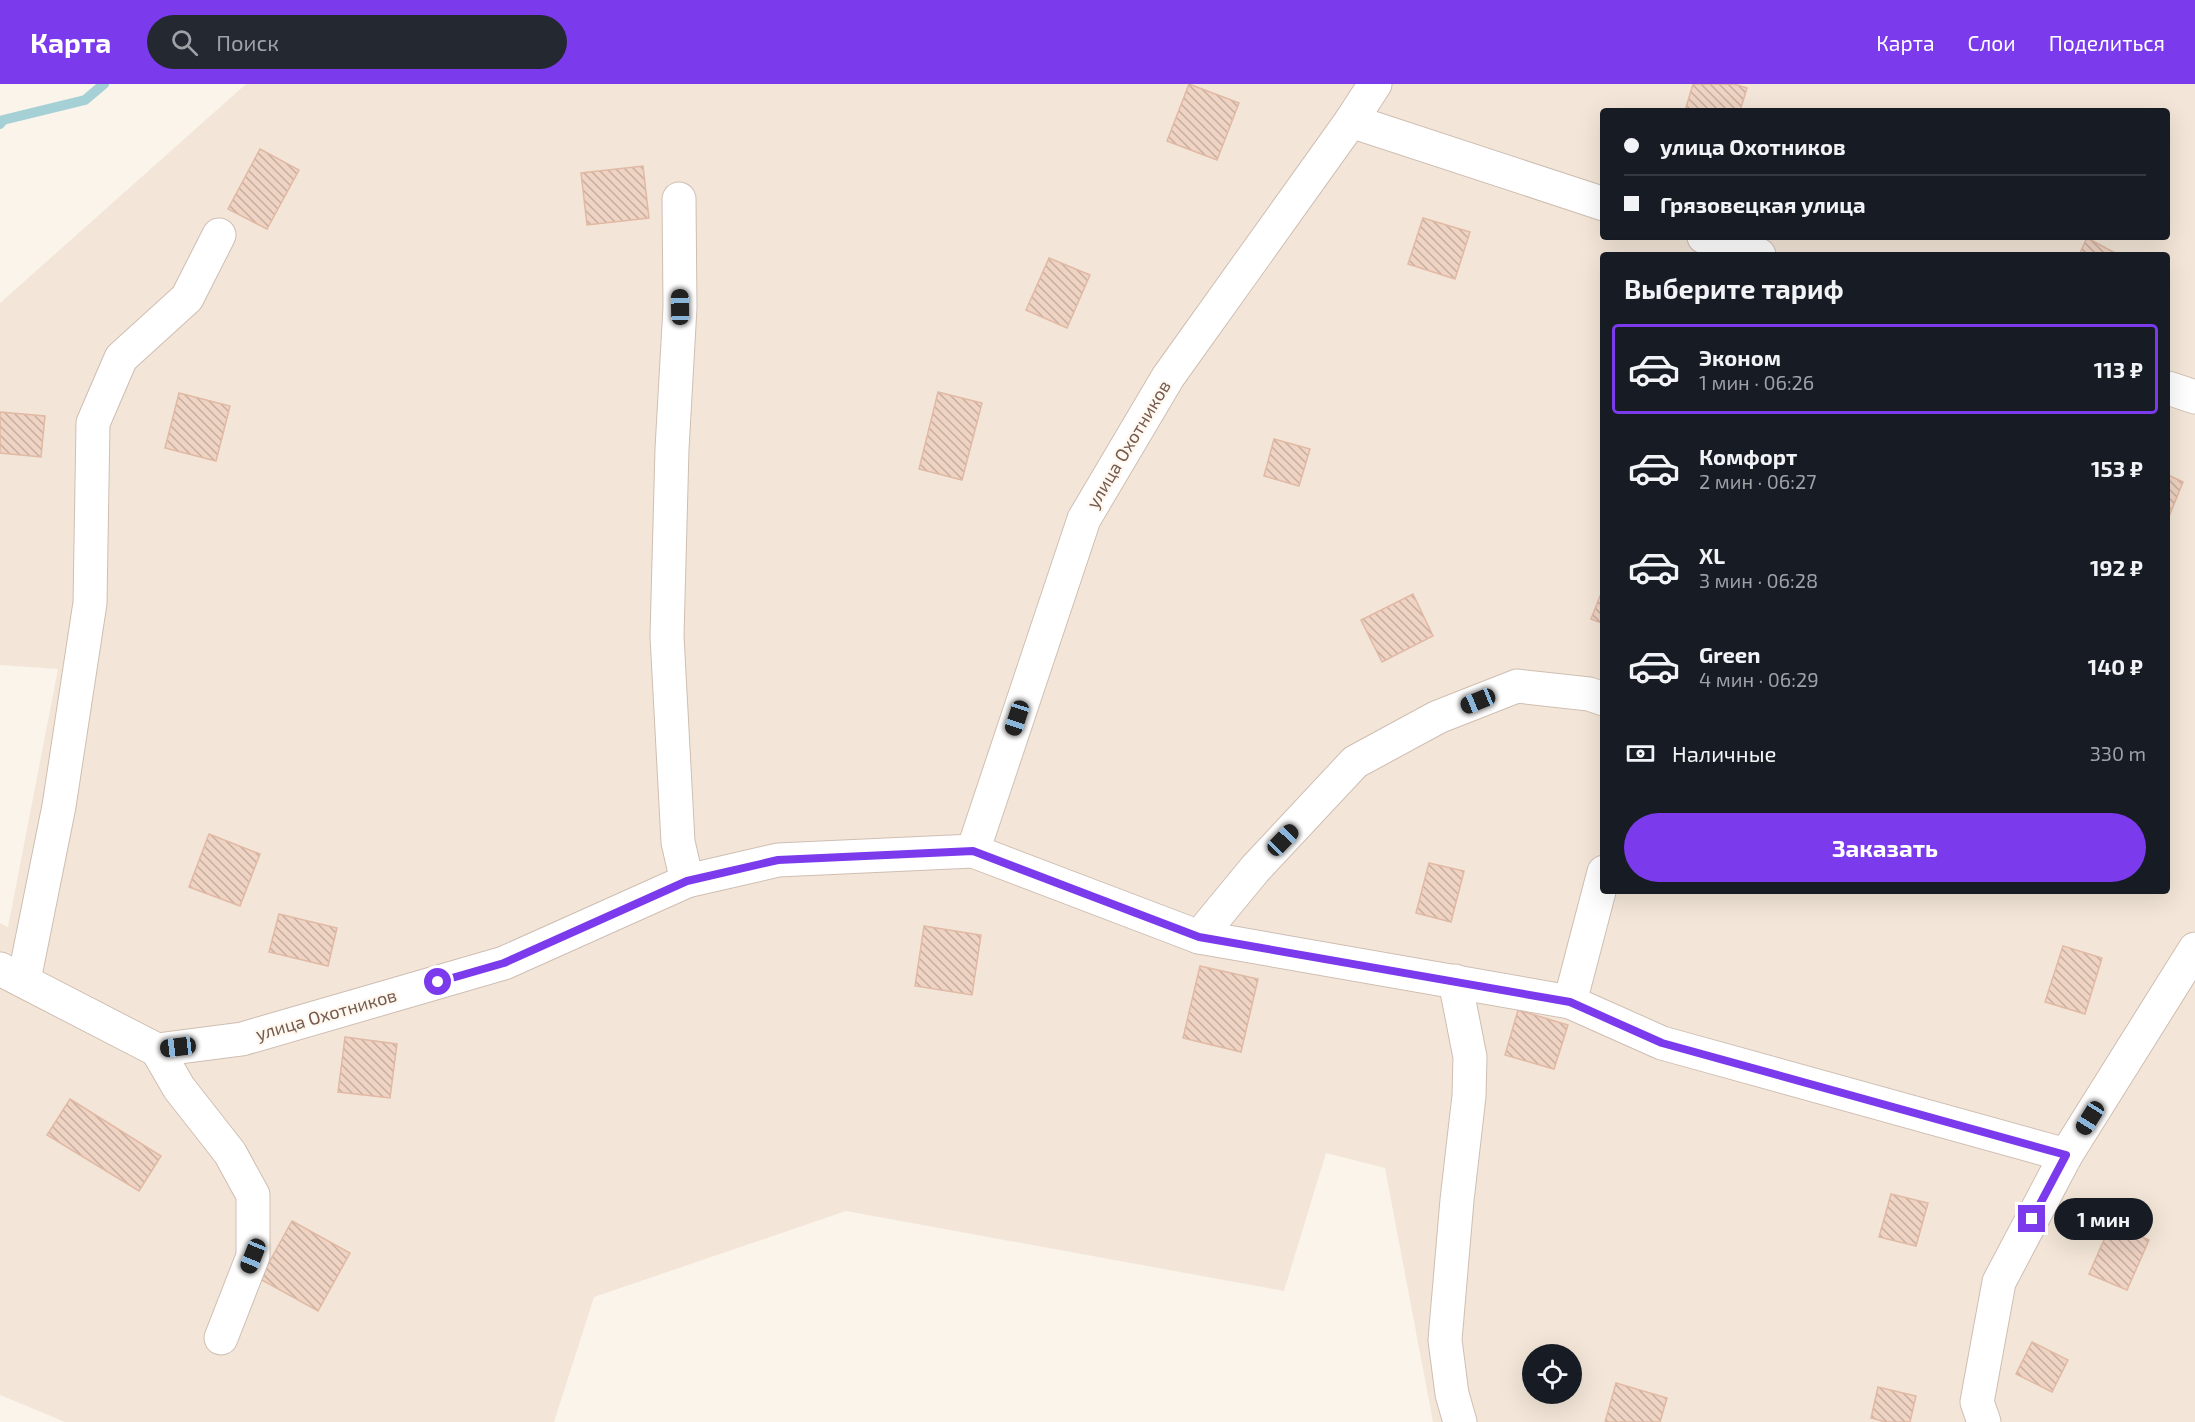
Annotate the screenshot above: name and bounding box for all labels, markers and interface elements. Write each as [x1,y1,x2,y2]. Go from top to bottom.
search box [147,15,567,69]
text: Карта [30,25,111,59]
icon: search [168,26,201,59]
text: Поиск [216,29,279,55]
text: Карта [1876,30,1935,55]
text: Слои [1968,30,2016,55]
text: Поделиться [2049,30,2165,55]
text: улица Охотников [1660,133,1846,159]
text: Грязовецкая улица [1660,191,1866,217]
text: Выберите тариф [1624,272,1844,304]
car [671,289,689,325]
icon: car [1627,342,1681,396]
text: Эконом [1699,344,1781,370]
text: 113 ₽ [2094,356,2143,382]
text: 1 мин · 06:26 [1699,370,1814,394]
street label: улица Охотников [1081,376,1175,512]
icon: car [1627,441,1681,495]
text: Комфорт [1699,443,1797,469]
text: 153 ₽ [2091,455,2143,481]
text: 2 мин · 06:27 [1699,469,1816,493]
icon: car [1627,540,1681,594]
text: XL [1699,542,1725,568]
text: 192 ₽ [2090,554,2143,580]
text: 3 мин · 06:28 [1699,568,1818,592]
icon: car [1627,639,1681,693]
text: Green [1699,641,1761,667]
text: 140 ₽ [2088,653,2143,679]
text: 4 мин · 06:29 [1699,667,1819,691]
car [1458,686,1498,716]
car [1003,698,1031,738]
icon: cash [1624,737,1657,770]
text: Наличные [1672,740,1776,766]
text: 330 m [2090,741,2146,765]
button: Заказать [1624,813,2146,882]
car [1264,821,1302,859]
route start [424,968,451,995]
street label: улица Охотников [253,983,399,1045]
car [159,1036,197,1058]
car [2073,1098,2107,1138]
callout: 1 мин [2053,1198,2152,1240]
route end [2018,1205,2045,1232]
text: 1 мин [2077,1207,2130,1231]
car [238,1236,268,1276]
map controls [1522,1344,1582,1404]
button: locate [1522,1344,1582,1404]

